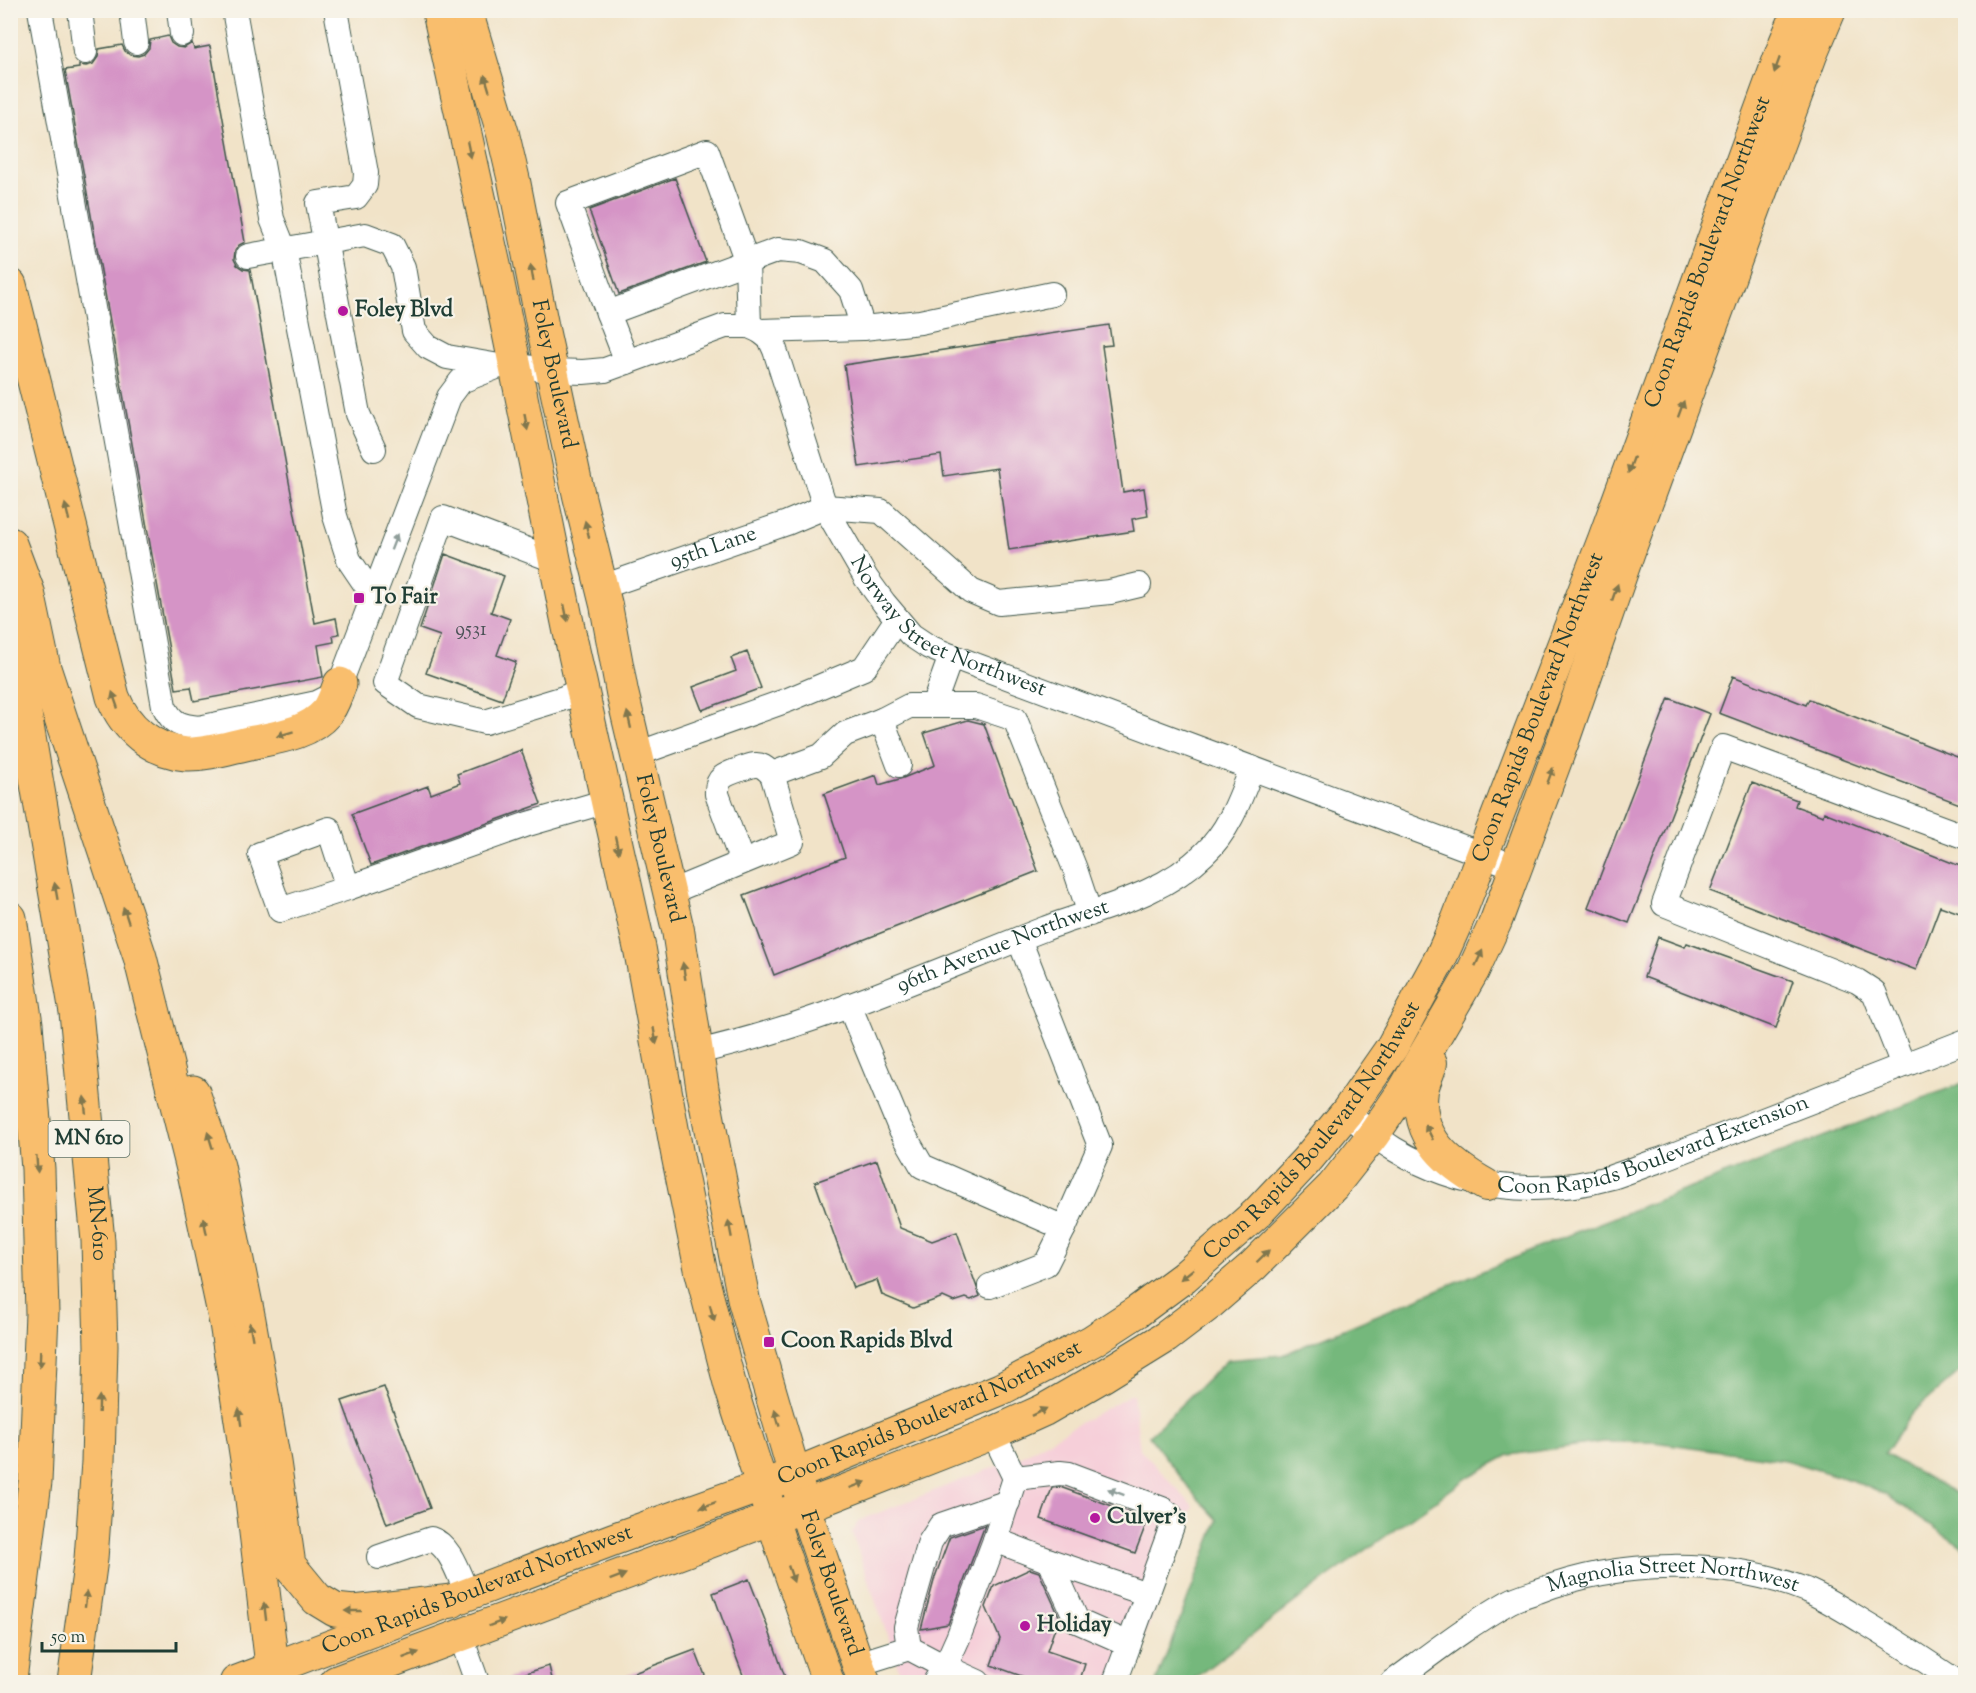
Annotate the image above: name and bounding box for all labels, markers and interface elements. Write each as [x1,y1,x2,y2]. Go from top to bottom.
one-way arrow [1772,56,1781,74]
one-way arrow [482,74,491,92]
street label: Coon Rapids Boulevard Northwest [1637,91,1780,413]
one-way arrow [465,140,474,159]
one-way arrow [528,263,537,282]
place label: Foley Blvd [355,295,454,327]
street label: Foley Boulevard [522,297,584,452]
marker: Foley Blvd [336,304,350,318]
one-way arrow [1677,400,1687,418]
one-way arrow [522,413,531,432]
one-way arrow [1626,456,1635,474]
one-way arrow [62,502,72,521]
street label: 95th Lane [666,519,761,578]
one-way arrow [582,520,592,538]
one-way arrow [390,533,400,551]
street label: Coon Rapids Boulevard Northwest [1465,548,1613,868]
street label: Norway Street Northwest [841,550,1051,706]
place label: To Fair [371,582,438,614]
one-way arrow [1610,583,1620,601]
marker: To Fair [352,591,366,605]
one-way arrow [561,604,571,622]
house number: 9531 [455,616,487,645]
one-way arrow [110,691,120,709]
one-way arrow [623,710,633,729]
one-way arrow [276,730,294,739]
one-way arrow [1546,767,1556,785]
street label: Foley Boulevard [626,771,692,926]
one-way arrow [613,835,622,854]
one-way arrow [51,881,60,900]
street label: 96th Avenue Northwest [892,892,1114,1002]
one-way arrow [120,906,130,924]
one-way arrow [1475,949,1484,966]
one-way arrow [679,962,688,981]
street label: Coon Rapids Boulevard Northwest [1196,996,1430,1269]
one-way arrow [651,1026,660,1045]
street label: Coon Rapids Boulevard Extension [1495,1088,1814,1204]
one-way arrow [80,1095,90,1114]
road number: MN 610 [48,1121,130,1157]
one-way arrow [1424,1124,1433,1141]
one-way arrow [205,1131,214,1149]
one-way arrow [32,1154,42,1173]
street label: MN-610 [77,1185,115,1261]
one-way arrow [200,1216,210,1235]
one-way arrow [725,1219,734,1238]
one-way arrow [1256,1249,1271,1263]
one-way arrow [1180,1267,1195,1280]
one-way arrow [707,1303,717,1322]
one-way arrow [246,1321,255,1340]
place label: Coon Rapids Blvd [781,1326,953,1358]
street label: Coon Rapids Boulevard Northwest [773,1333,1088,1495]
marker: Coon Rapids Blvd [762,1335,776,1349]
one-way arrow [35,1349,44,1368]
one-way arrow [95,1395,104,1414]
one-way arrow [236,1408,245,1427]
one-way arrow [1030,1408,1047,1417]
one-way arrow [772,1409,781,1427]
one-way arrow [850,1480,868,1490]
one-way arrow [1107,1487,1125,1496]
one-way arrow [698,1500,716,1510]
place label: Culver's [1107,1502,1187,1534]
street label: Foley Boulevard [791,1507,870,1661]
marker: Culver's [1088,1511,1102,1525]
street label: Coon Rapids Boulevard Northwest [317,1517,638,1664]
street label: Magnolia Street Northwest [1543,1551,1804,1602]
one-way arrow [786,1565,796,1583]
one-way arrow [609,1572,627,1581]
one-way arrow [81,1589,90,1608]
one-way arrow [260,1601,270,1620]
one-way arrow [343,1606,362,1616]
place label: Holiday [1037,1610,1112,1642]
scale bar [42,1615,176,1653]
one-way arrow [488,1618,506,1627]
marker: Holiday [1018,1619,1032,1633]
text: 50 m [50,1625,86,1651]
one-way arrow [402,1650,420,1660]

